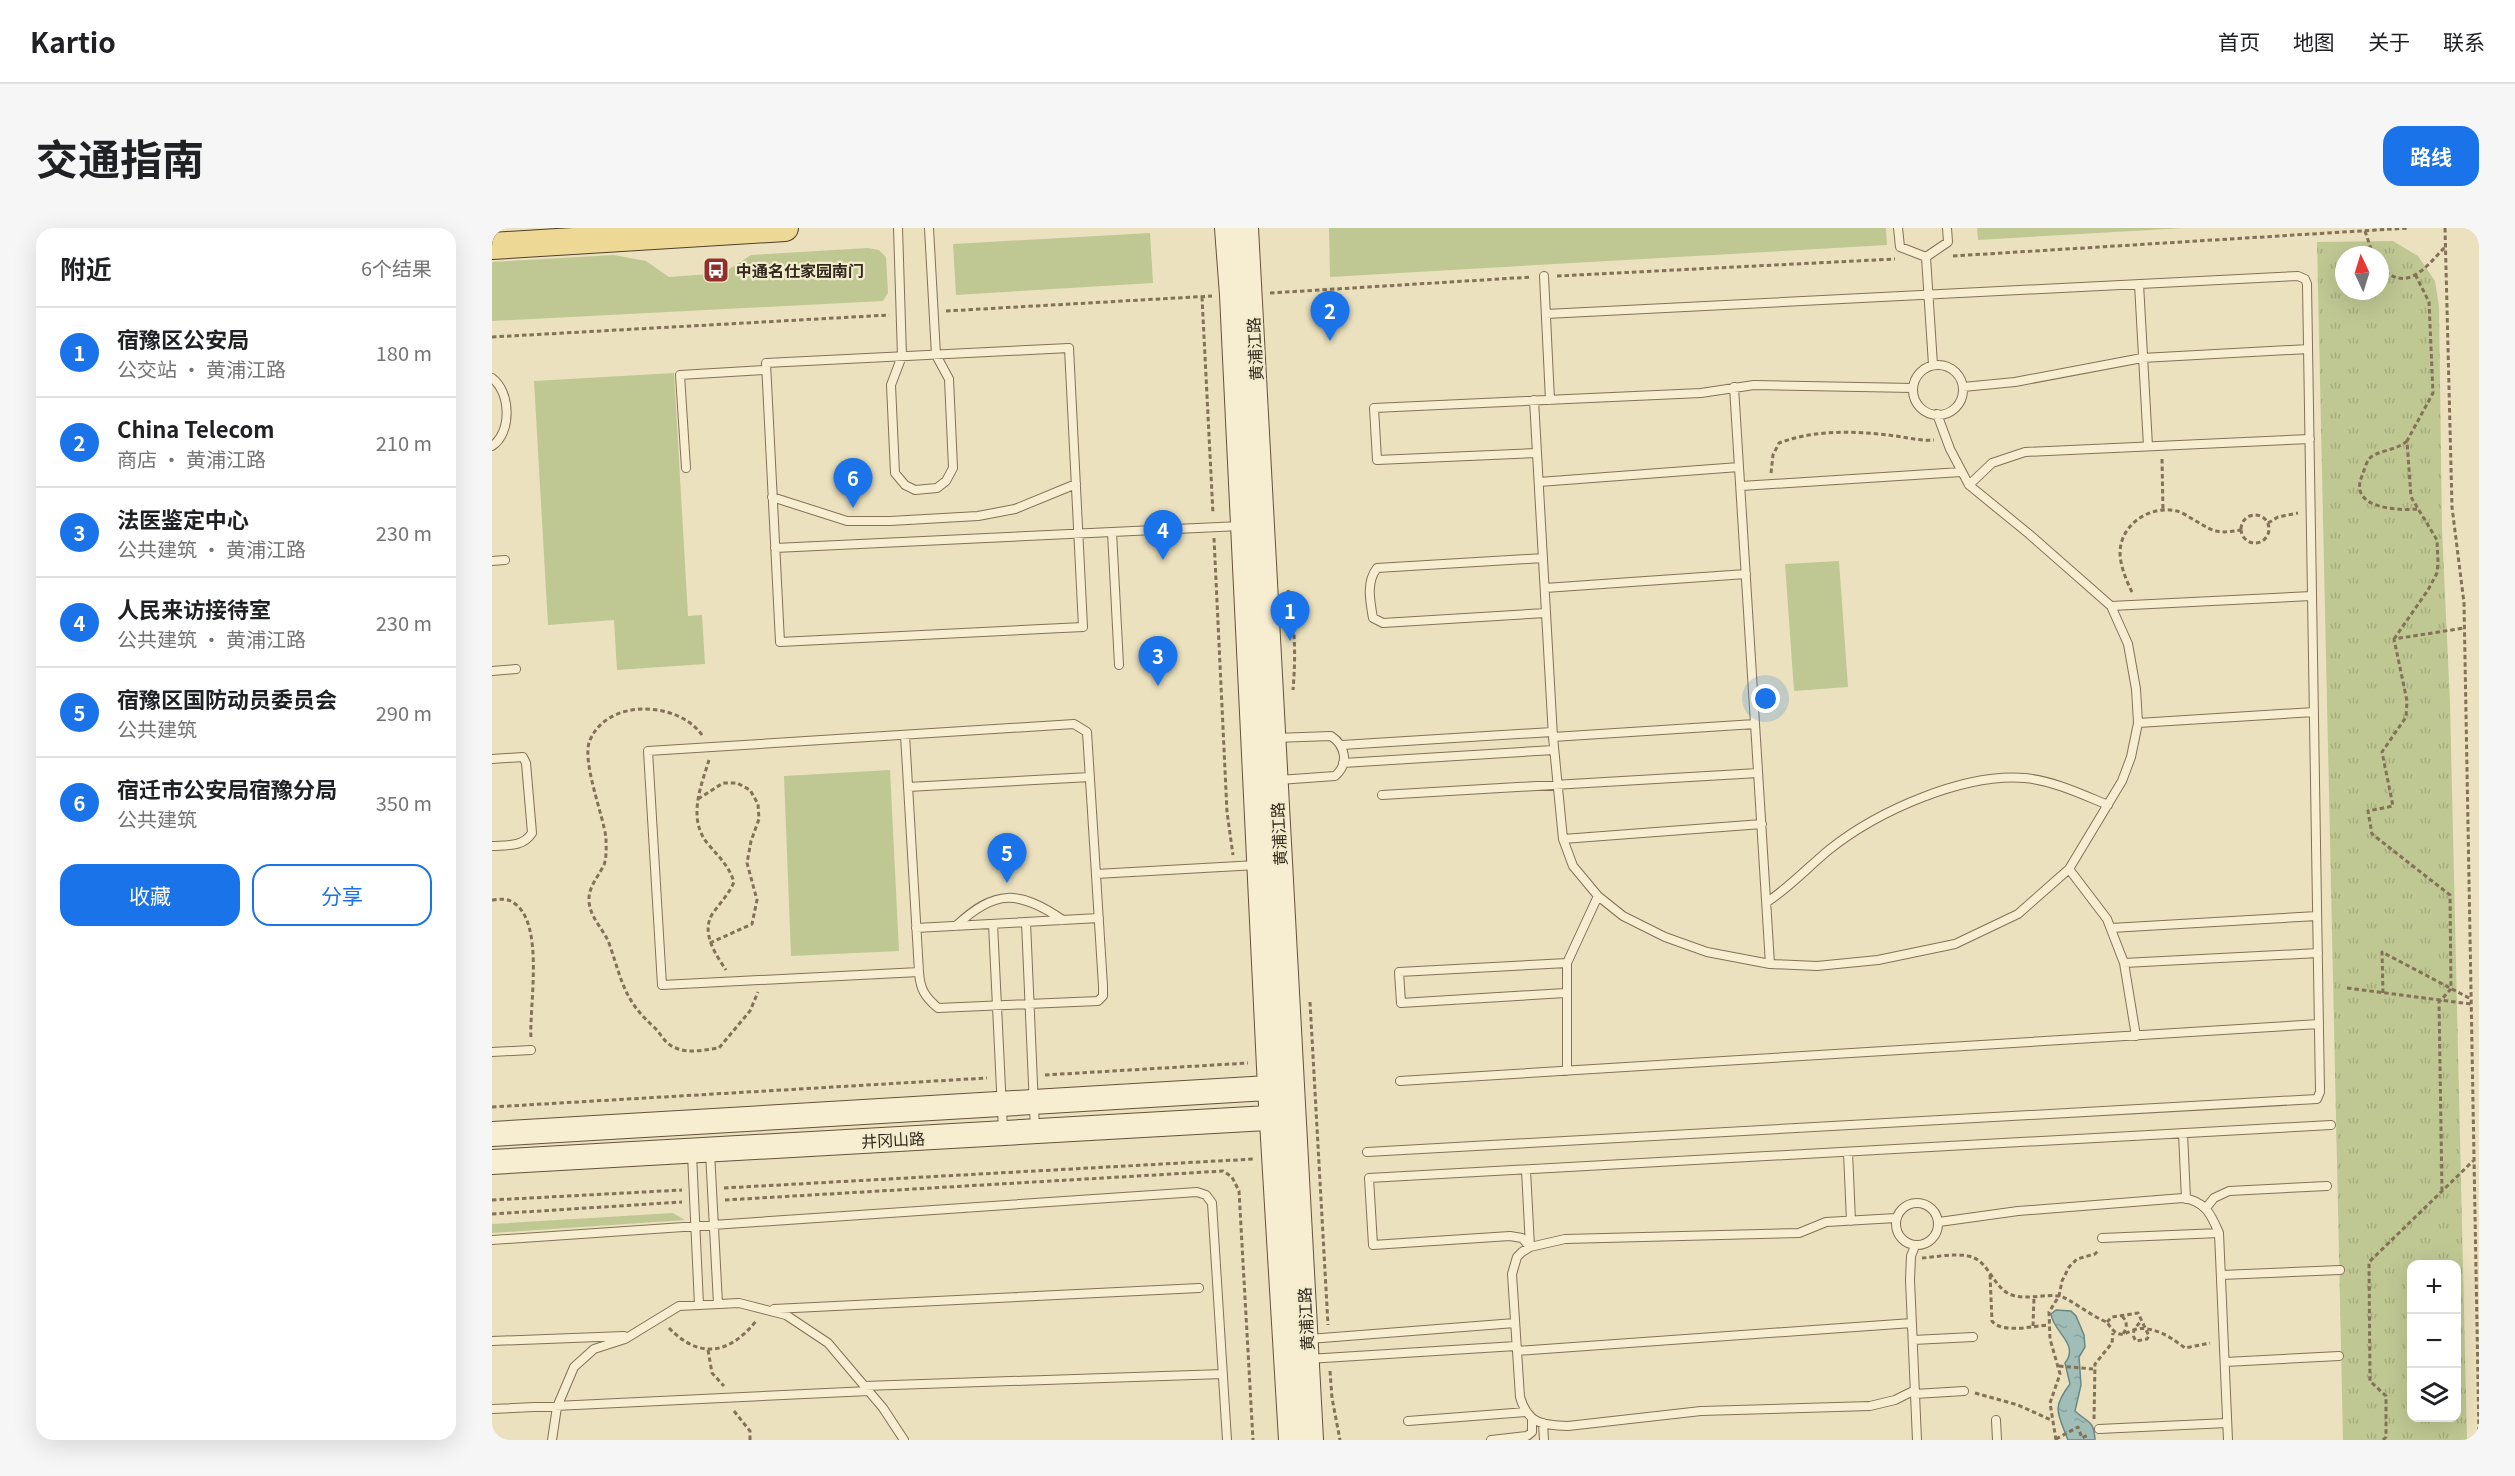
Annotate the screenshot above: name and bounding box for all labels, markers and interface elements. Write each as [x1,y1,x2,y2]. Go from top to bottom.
text: Kartio [30,21,116,61]
text: 首页 [2218,26,2260,56]
text: 地图 [2293,26,2335,56]
text: 关于 [2368,26,2410,56]
text: 联系 [2443,26,2485,56]
text: 交通指南 [36,126,204,187]
button: 路线 [2383,126,2479,186]
north arrow [2335,246,2389,300]
text: 附近 [60,249,112,286]
text: 6个结果 [361,253,432,282]
bus stop icon: 中通名仕家园南门 [701,255,731,285]
place label: 中通名仕家园南门 [736,258,864,282]
pin: 2 [1310,291,1350,341]
street label: 黄浦江路 [1240,316,1268,382]
text: 宿豫区公安局 [117,322,249,354]
text: 1 [74,338,85,367]
text: 180 m [376,338,432,367]
text: 公交站 · 黄浦江路 [117,354,286,383]
text: China Telecom [117,412,274,444]
text: 2 [74,428,85,457]
text: 210 m [376,428,432,457]
text: 商店 · 黄浦江路 [117,444,266,473]
pin: 6 [834,458,872,508]
text: 法医鉴定中心 [117,502,249,534]
pin: 4 [1144,510,1182,560]
text: 3 [74,518,85,547]
text: 230 m [376,518,432,547]
text: 公共建筑 · 黄浦江路 [117,534,306,563]
text: 人民来访接待室 [117,592,271,624]
pin: 1 [1270,592,1310,641]
text: 4 [74,608,85,637]
text: 230 m [376,608,432,637]
text: 公共建筑 · 黄浦江路 [117,624,306,653]
pin: 3 [1138,636,1178,686]
text: 宿豫区国防动员委员会 [117,682,337,714]
your location [1751,684,1780,713]
text: 5 [74,698,85,727]
text: 290 m [376,698,432,727]
text: 公共建筑 [117,714,197,743]
text: 宿迁市公安局宿豫分局 [117,772,337,804]
text: 6 [74,788,85,817]
text: 350 m [376,788,432,817]
street label: 黄浦江路 [1264,801,1292,867]
text: 公共建筑 [117,804,197,833]
pin: 5 [988,834,1026,883]
button: 收藏 [60,864,240,926]
button: 分享 [252,864,432,926]
street label: 井冈山路 [860,1125,926,1153]
map controls [2407,1260,2461,1422]
button: + [2407,1260,2461,1314]
street label: 黄浦江路 [1291,1286,1319,1352]
button: − [2407,1314,2461,1368]
button: layers [2407,1368,2461,1422]

